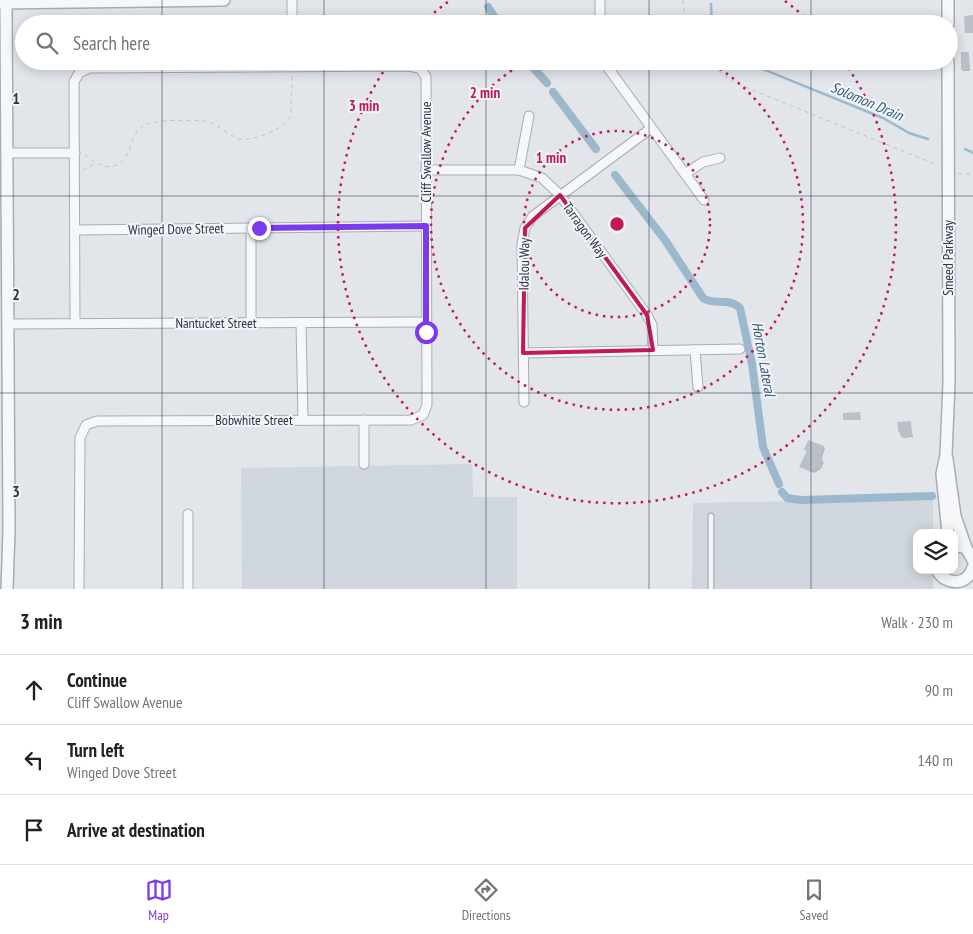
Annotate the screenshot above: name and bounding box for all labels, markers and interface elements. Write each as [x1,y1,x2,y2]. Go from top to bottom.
search box [15,15,958,70]
icon: search [33,29,61,57]
text: Search here [73,31,150,55]
water label: Solomon Drain [828,77,907,125]
text: 2 min [470,83,500,102]
text: 1 [12,88,20,108]
text: 3 min [349,96,379,115]
street label: Cliff Swallow Avenue [417,101,435,203]
text: 1 min [536,148,566,167]
street label: Tarragon Way [559,199,612,262]
centre of rings [608,215,626,233]
route end [248,217,271,240]
street label: Winged Dove Street [128,219,224,239]
street label: Smeed Parkway [939,220,957,296]
street label: Idalou Way [515,237,533,291]
text: 2 [12,284,20,304]
street label: Nantucket Street [175,314,257,332]
water label: Horton Lateral [748,320,780,399]
route start [415,321,438,344]
street label: Bobwhite Street [215,411,293,429]
text: 3 [12,481,20,501]
map controls [913,529,958,574]
button: layers [913,529,958,574]
text: 3 min [20,608,62,635]
text: Walk · 230 m [881,612,953,632]
text: Continue [67,668,127,692]
icon: ahead [20,676,48,704]
text: 90 m [925,680,953,700]
text: Cliff Swallow Avenue [67,692,183,712]
text: Turn left [67,738,124,762]
icon: left [20,746,48,774]
text: 140 m [918,750,953,770]
text: Winged Dove Street [67,762,177,782]
icon: arrive [20,816,48,844]
text: Arrive at destination [67,818,205,842]
tab: Map [145,876,173,924]
tab: Directions [462,876,510,924]
tab: Saved [800,876,828,924]

